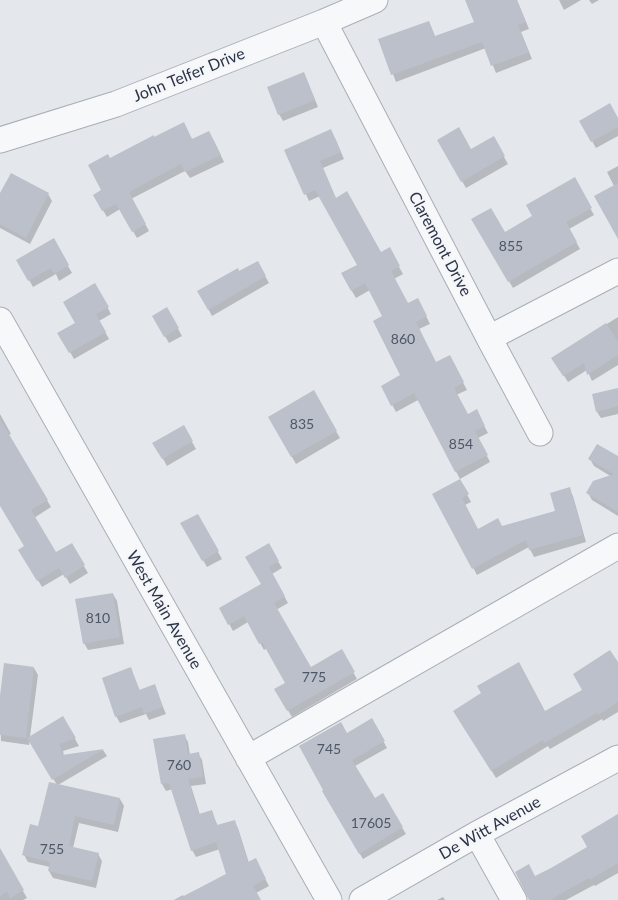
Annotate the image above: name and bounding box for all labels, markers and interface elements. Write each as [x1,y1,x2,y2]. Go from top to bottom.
street label: John Telfer Drive [130,44,248,106]
street label: Claremont Drive [404,189,476,299]
house number: 855 [499,238,523,254]
house number: 860 [391,331,415,347]
house number: 835 [290,416,314,432]
house number: 854 [449,436,473,452]
street label: West Main Avenue [122,547,206,673]
house number: 810 [86,610,110,626]
house number: 775 [302,669,326,685]
house number: 745 [317,741,341,757]
house number: 760 [167,757,191,773]
street label: De Witt Avenue [436,792,544,864]
house number: 17605 [351,815,391,831]
house number: 755 [40,841,64,857]

